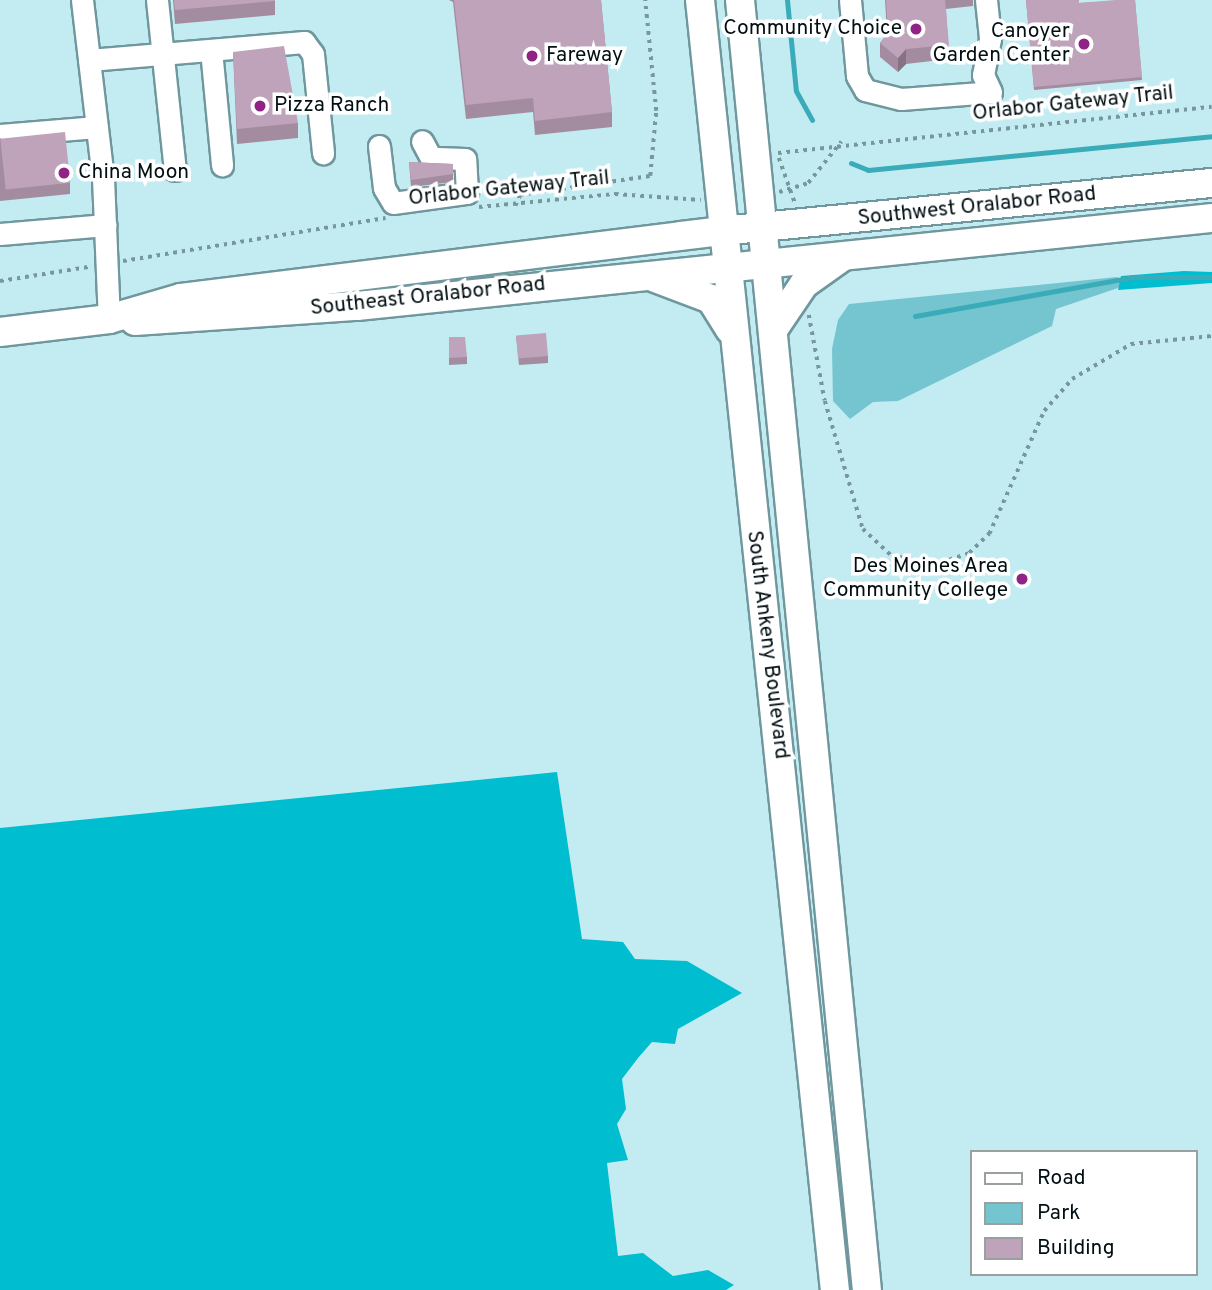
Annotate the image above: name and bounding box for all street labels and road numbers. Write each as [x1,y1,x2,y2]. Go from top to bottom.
street label: Orlabor Gateway Trail [971,81,1175,127]
street label: Orlabor Gateway Trail [407,166,611,212]
street label: Southwest Oralabor Road [857,182,1097,232]
street label: Southeast Oralabor Road [309,272,547,322]
street label: South Ankeny Boulevard [740,529,794,761]

